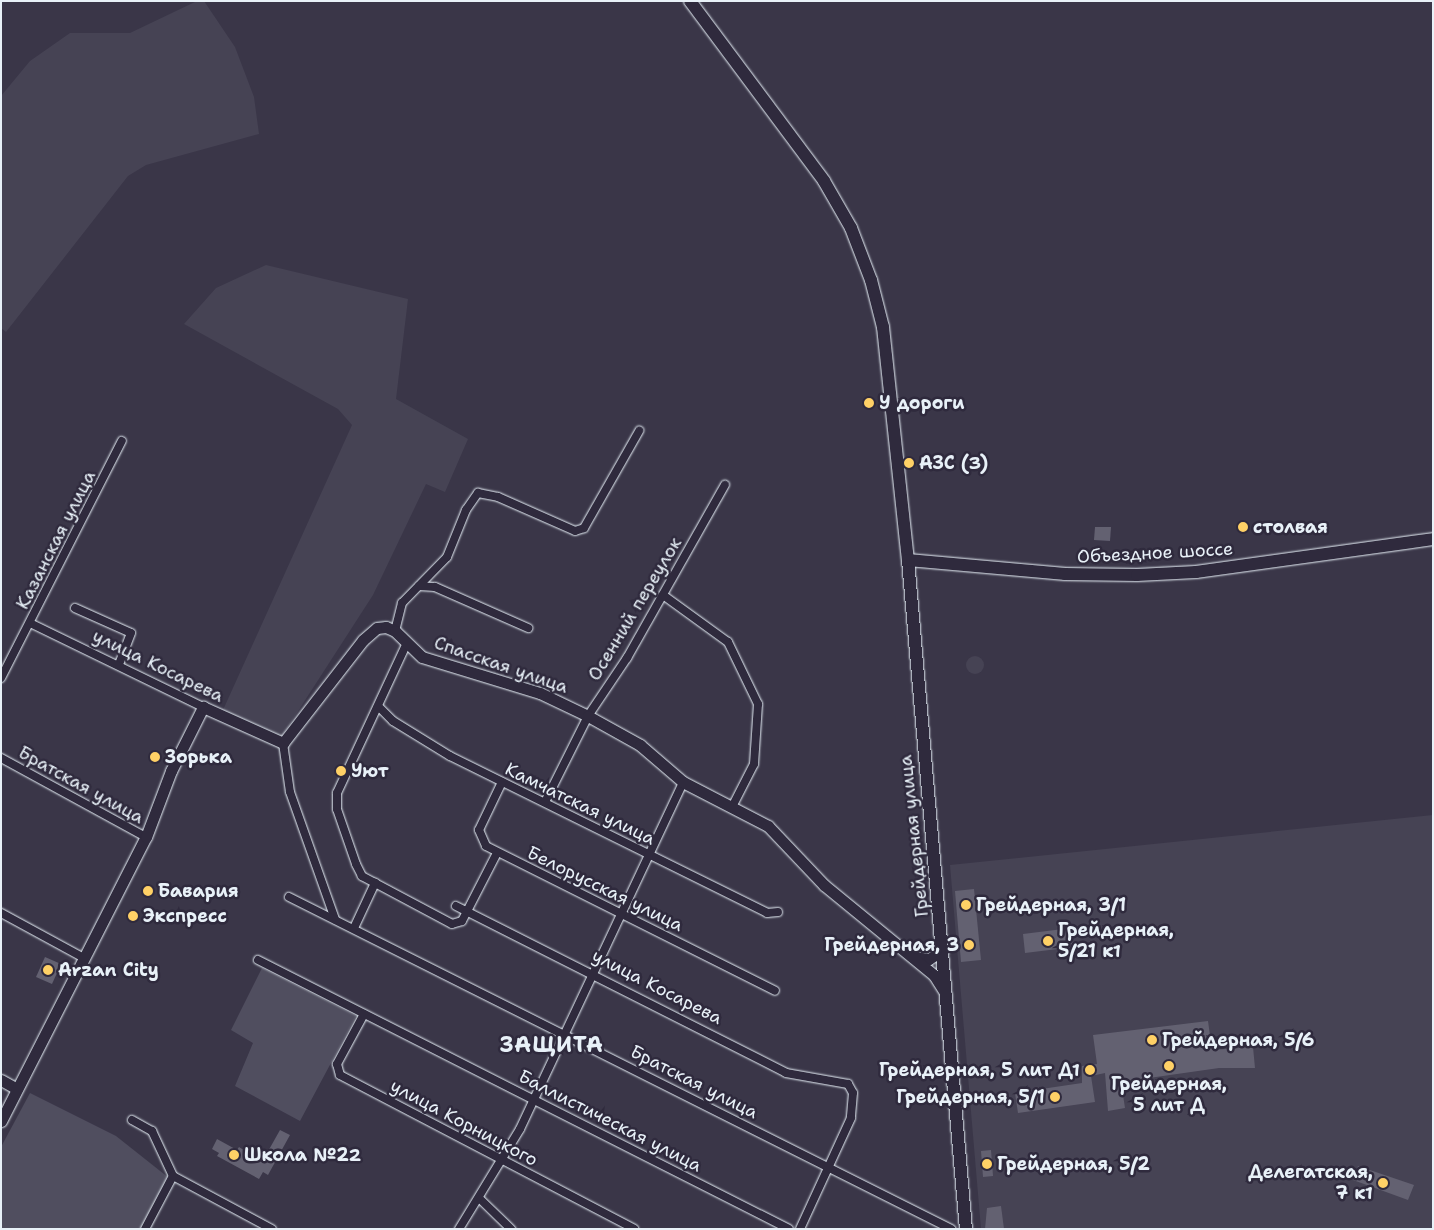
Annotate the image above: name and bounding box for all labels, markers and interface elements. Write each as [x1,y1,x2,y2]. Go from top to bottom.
place label: У дороги [879,392,965,414]
marker: У дороги [863,397,875,409]
place label: АЗС (3) [919,452,988,474]
marker: АЗС (3) [903,457,915,469]
street label: Казанская улица [12,467,100,613]
place label: столвая [1253,516,1328,538]
marker: столвая [1237,521,1249,533]
street label: Осенний переулок [584,533,686,685]
street label: Объездное шоссе [1076,538,1234,568]
street label: улица Косарева [89,625,227,707]
street label: Спасская улица [431,632,571,698]
street label: Братская улица [14,742,148,828]
place label: Зорька [165,746,232,768]
marker: Зорька [149,751,161,763]
street label: Грейдерная улица [895,754,933,918]
street label: Камчатская улица [501,758,659,850]
place label: Уют [351,760,389,782]
marker: Уют [335,765,347,777]
street label: Белорусская улица [523,842,687,936]
place label: Бавария [158,880,239,902]
marker: Бавария [142,885,154,897]
place label: Грейдерная, 3/1 [976,894,1126,916]
marker: Грейдерная, 3/1 [960,899,972,911]
place label: Экспресс [143,905,227,927]
marker: Экспресс [127,910,139,922]
place label: Грейдерная, 5/21 к1 [1058,920,1174,962]
place label: Грейдерная, 3 [824,934,959,956]
marker: Грейдерная, 5/21 к1 [1042,935,1054,947]
marker: Грейдерная, 3 [963,939,975,951]
street label: улица Косарева [588,945,726,1029]
place label: Arzan City [58,959,159,981]
marker: Arzan City [42,964,54,976]
place label: Грейдерная, 5/6 [1162,1029,1314,1051]
district label: ЗАЩИТА [499,1032,605,1058]
marker: Грейдерная, 5/6 [1146,1034,1158,1046]
street label: Братская улица [627,1041,761,1123]
place label: Грейдерная, 5 лит Д1 [879,1059,1080,1081]
marker: Грейдерная, 5 лит Д [1163,1060,1175,1072]
marker: Грейдерная, 5 лит Д1 [1084,1064,1096,1076]
street label: Баллистическая улица [515,1065,705,1177]
place label: Грейдерная, 5 лит Д [1111,1074,1227,1116]
street label: улица Корницкого [387,1075,541,1171]
place label: Грейдерная, 5/1 [896,1086,1045,1108]
marker: Грейдерная, 5/1 [1049,1091,1061,1103]
place label: Школа №22 [244,1144,361,1166]
marker: Школа №22 [228,1149,240,1161]
place label: Грейдерная, 5/2 [997,1153,1150,1175]
marker: Грейдерная, 5/2 [981,1158,993,1170]
place label: Делегатская, 7 к1 [1248,1162,1373,1204]
marker: Делегатская, 7 к1 [1377,1177,1389,1189]

